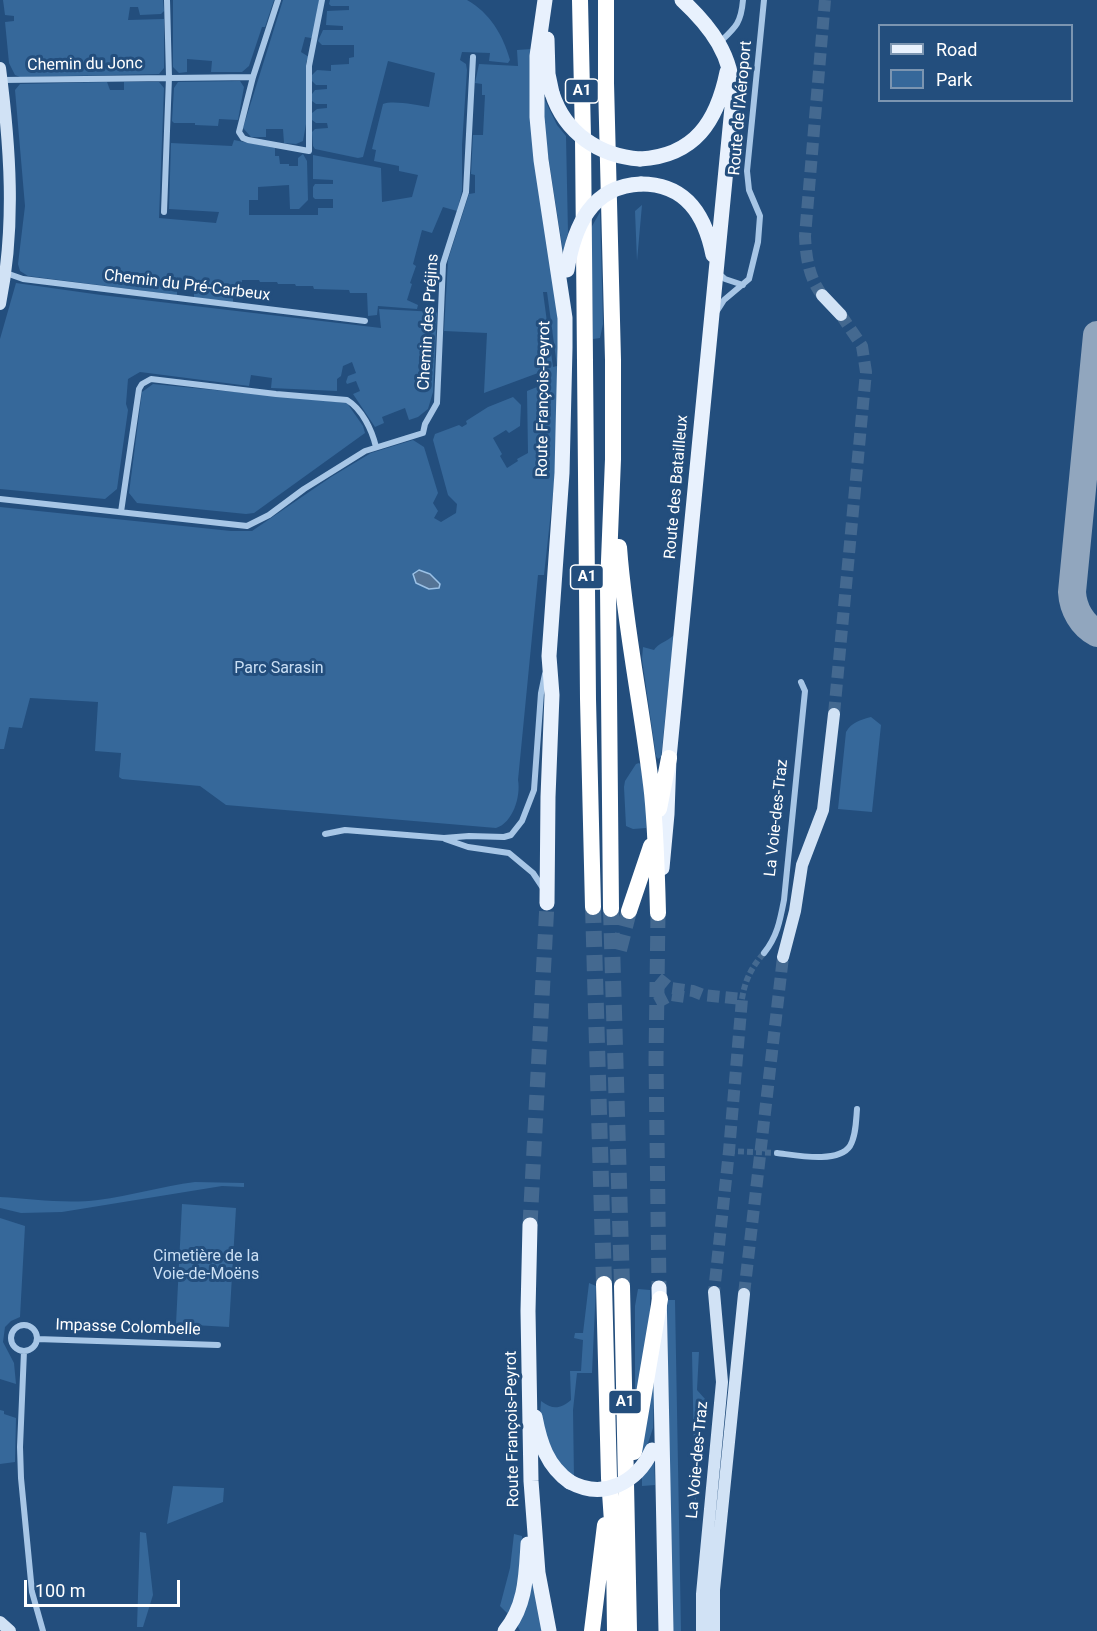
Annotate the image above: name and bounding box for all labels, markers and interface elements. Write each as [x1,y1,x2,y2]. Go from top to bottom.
legend [878,24,1073,102]
text: Road [936,39,977,60]
street label: Route de l'Aéroport [726,40,756,176]
street label: Chemin du Jonc [27,54,143,76]
text: Park [936,69,972,90]
road number: A1 [566,79,598,103]
street label: Chemin des Préjins [415,253,443,391]
street label: Chemin du Pré-Carbeux [103,266,271,306]
street label: Route François-Peyrot [533,321,555,477]
street label: Route des Batailleux [661,414,693,560]
road number: A1 [570,565,604,589]
park label: Parc Sarasin [234,659,324,679]
street label: La Voie-des-Traz [761,758,793,878]
park label: Cimetière de la Voie-de-Moëns [153,1247,259,1285]
street label: Impasse Colombelle [55,1316,201,1340]
street label: Route François-Peyrot [502,1351,524,1507]
road number: A1 [608,1390,642,1414]
street label: La Voie-des-Traz [683,1400,713,1520]
scale bar [27,1568,183,1606]
text: 100 m [35,1580,86,1601]

